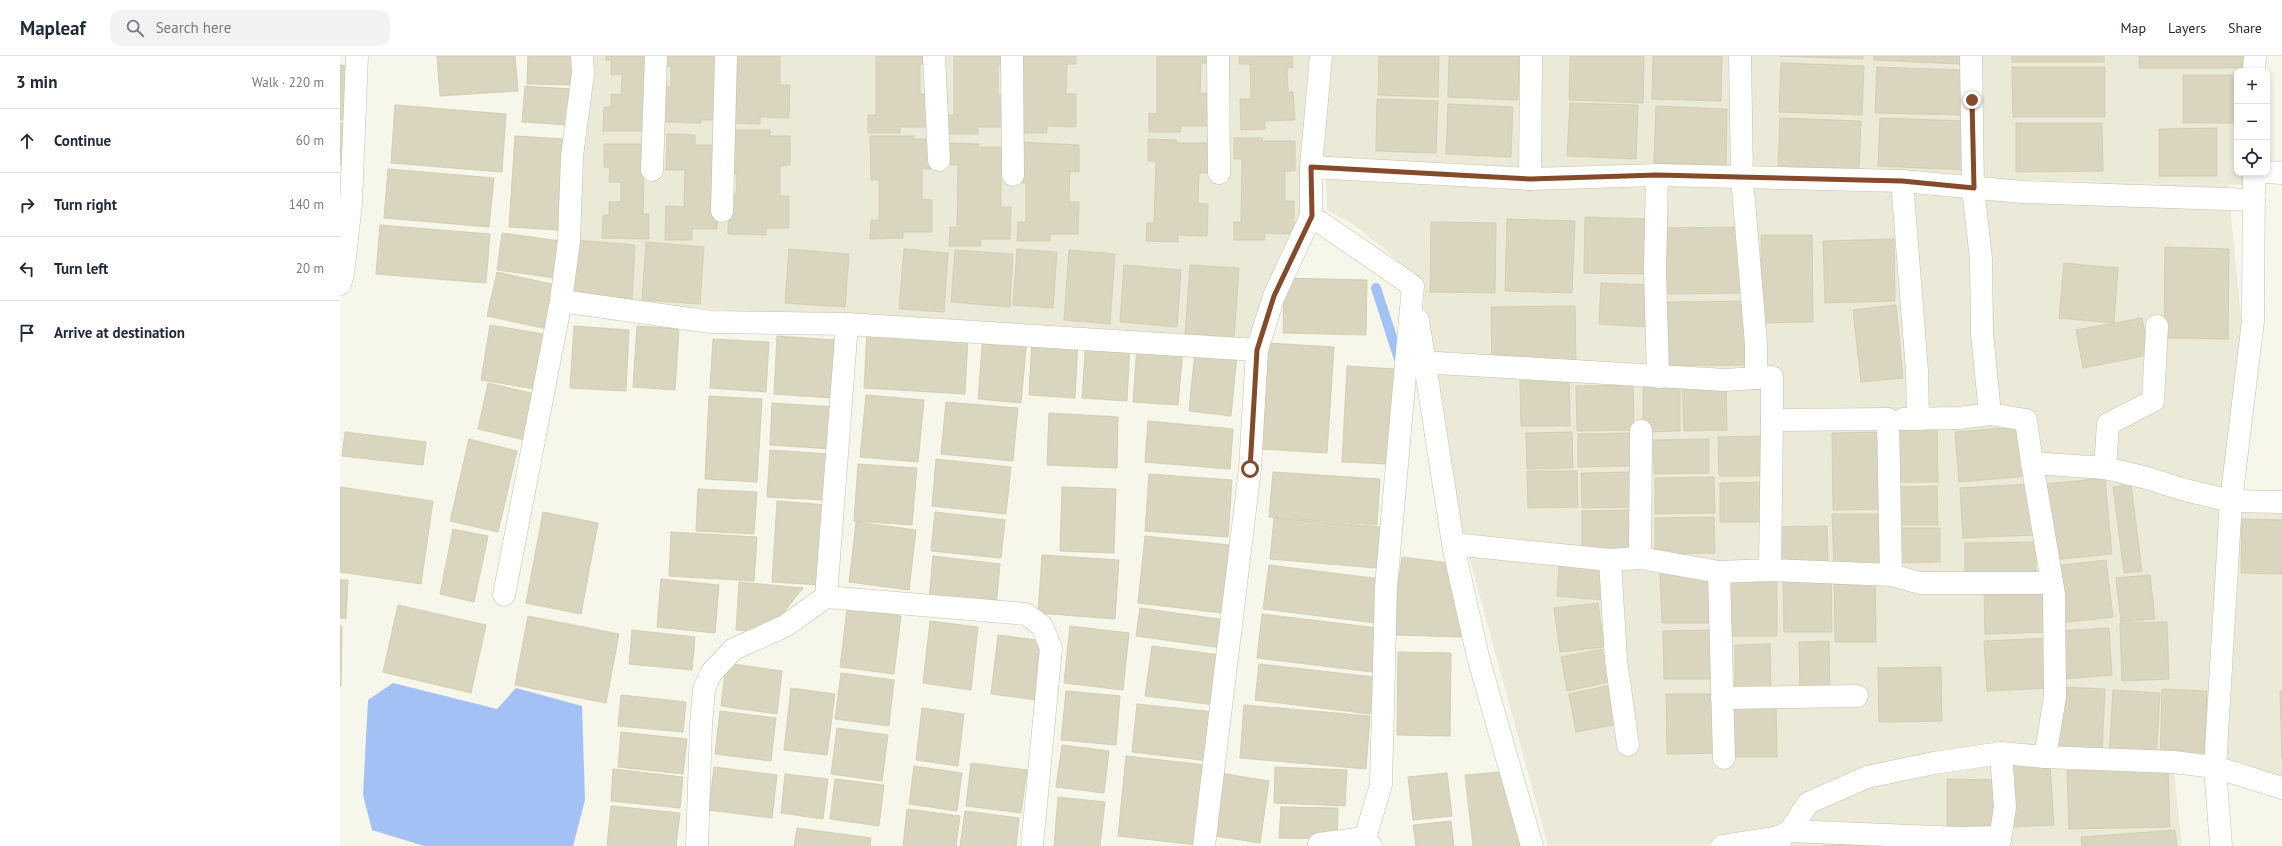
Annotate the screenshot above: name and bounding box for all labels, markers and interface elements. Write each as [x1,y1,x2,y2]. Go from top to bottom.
search box [110,10,390,46]
text: Mapleaf [20,16,86,40]
icon: search [124,17,146,39]
text: Search here [156,18,231,37]
text: Map [2120,19,2146,37]
text: Layers [2168,19,2206,37]
text: Share [2228,19,2262,37]
map controls [2234,68,2270,176]
button: + [2234,68,2270,104]
text: 3 min [16,71,57,93]
text: Walk · 220 m [252,74,324,91]
route end [1963,91,1981,109]
button: − [2234,104,2270,140]
icon: ahead [16,130,38,152]
text: Continue [54,131,111,150]
text: 60 m [296,132,324,149]
button: locate [2234,140,2270,176]
icon: right [16,194,38,216]
text: Turn right [54,195,117,214]
text: 140 m [289,196,324,213]
icon: left [16,258,38,280]
text: Turn left [54,259,108,278]
text: 20 m [296,260,324,277]
icon: arrive [16,322,38,344]
text: Arrive at destination [54,323,185,342]
route start [1241,460,1259,478]

